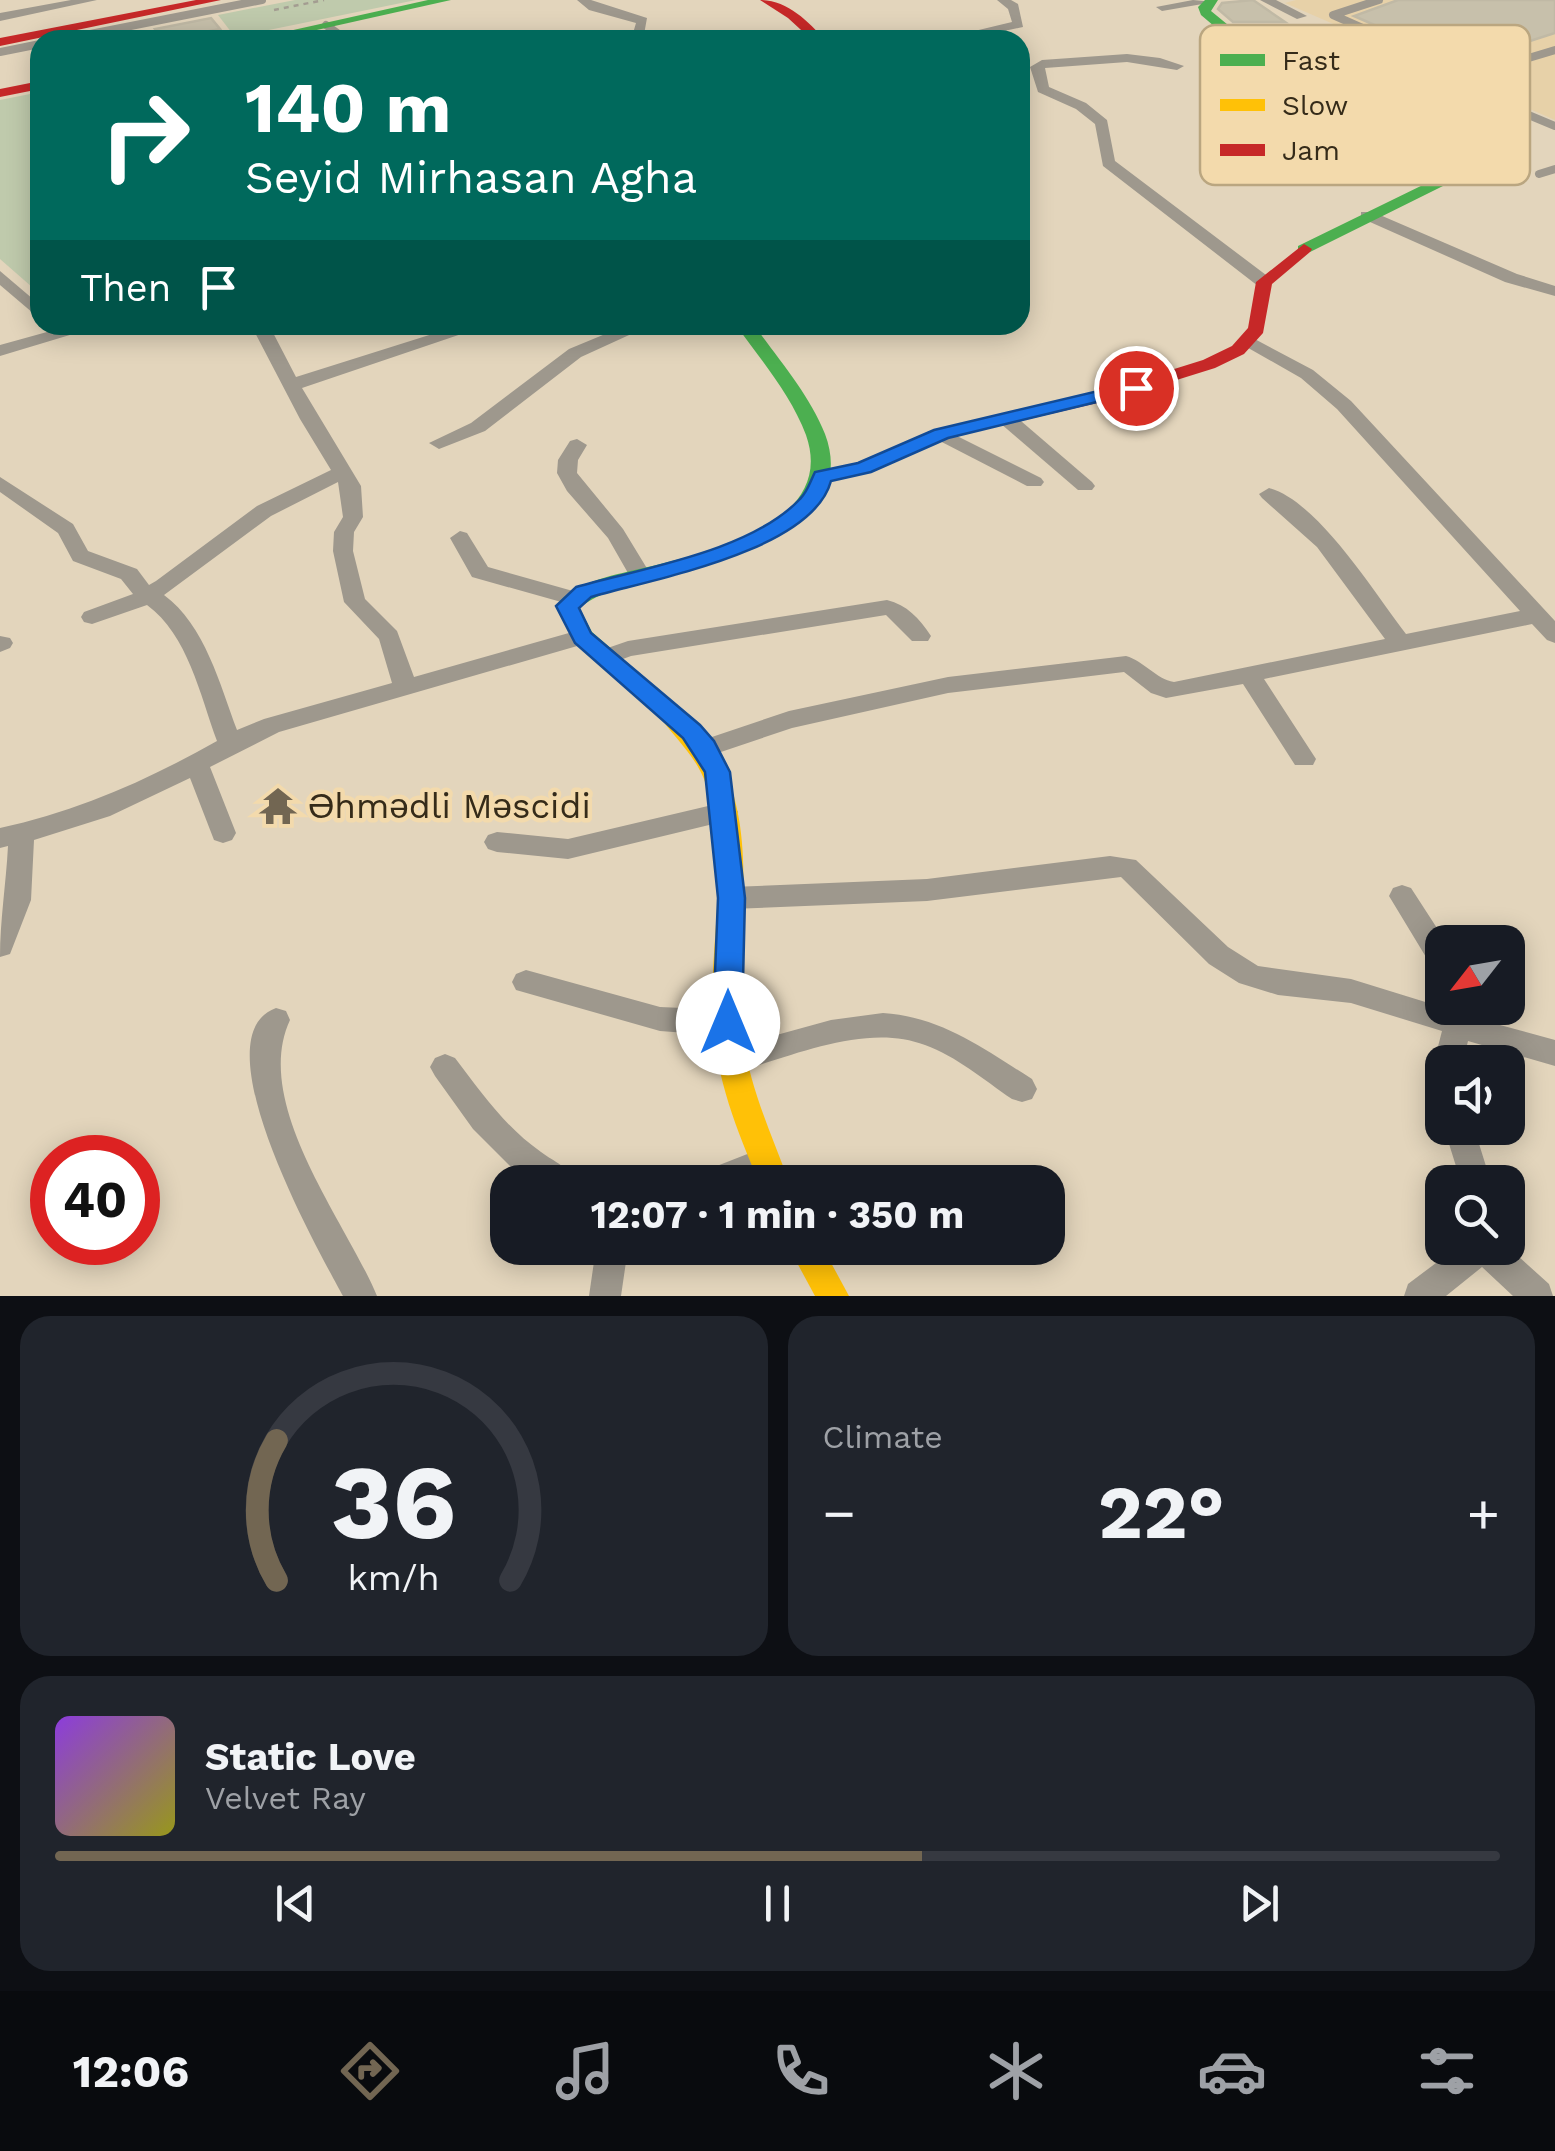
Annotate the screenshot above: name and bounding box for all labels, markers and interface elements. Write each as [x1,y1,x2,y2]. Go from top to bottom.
legend [1200,25,1530,185]
text: Fast [1282,44,1340,77]
text: 140 m [245,67,451,149]
icon: right [80,70,210,200]
text: Slow [1282,89,1348,122]
text: Jam [1282,134,1340,167]
text: Seyid Mirhasan Agha [245,151,697,204]
icon: arrive [191,260,246,315]
text: Then [80,266,171,310]
pin [1094,346,1179,431]
icon: arrive [1109,361,1164,416]
temple icon: Әhmәdli Mәscidi [257,785,299,827]
place label: Әhmәdli Mәscidi [308,785,591,827]
north arrow [1425,925,1525,1025]
map controls [1425,925,1525,1265]
position arrow [676,971,780,1075]
button: sound [1425,1045,1525,1145]
speed limit sign: 40 [30,1135,160,1265]
button: search [1425,1165,1525,1265]
text: 12:07 · 1 min · 350 m [591,1193,964,1237]
text: Climate [823,1418,943,1456]
text: 36 [331,1441,457,1563]
text: 22° [1098,1468,1225,1556]
text: − [823,1481,856,1545]
text: + [1467,1481,1500,1545]
text: km/h [348,1557,440,1599]
text: Static Love [205,1735,416,1779]
text: Velvet Ray [205,1779,366,1817]
icon: previous [268,1876,323,1931]
icon: pause [750,1876,805,1931]
icon: next [1232,1876,1287,1931]
icon: directions [335,2036,405,2106]
icon: music [550,2036,620,2106]
icon: phone [766,2036,836,2106]
icon: climate [981,2036,1051,2106]
icon: car [1197,2036,1267,2106]
icon: filters [1412,2036,1482,2106]
text: 12:06 [73,2045,189,2098]

